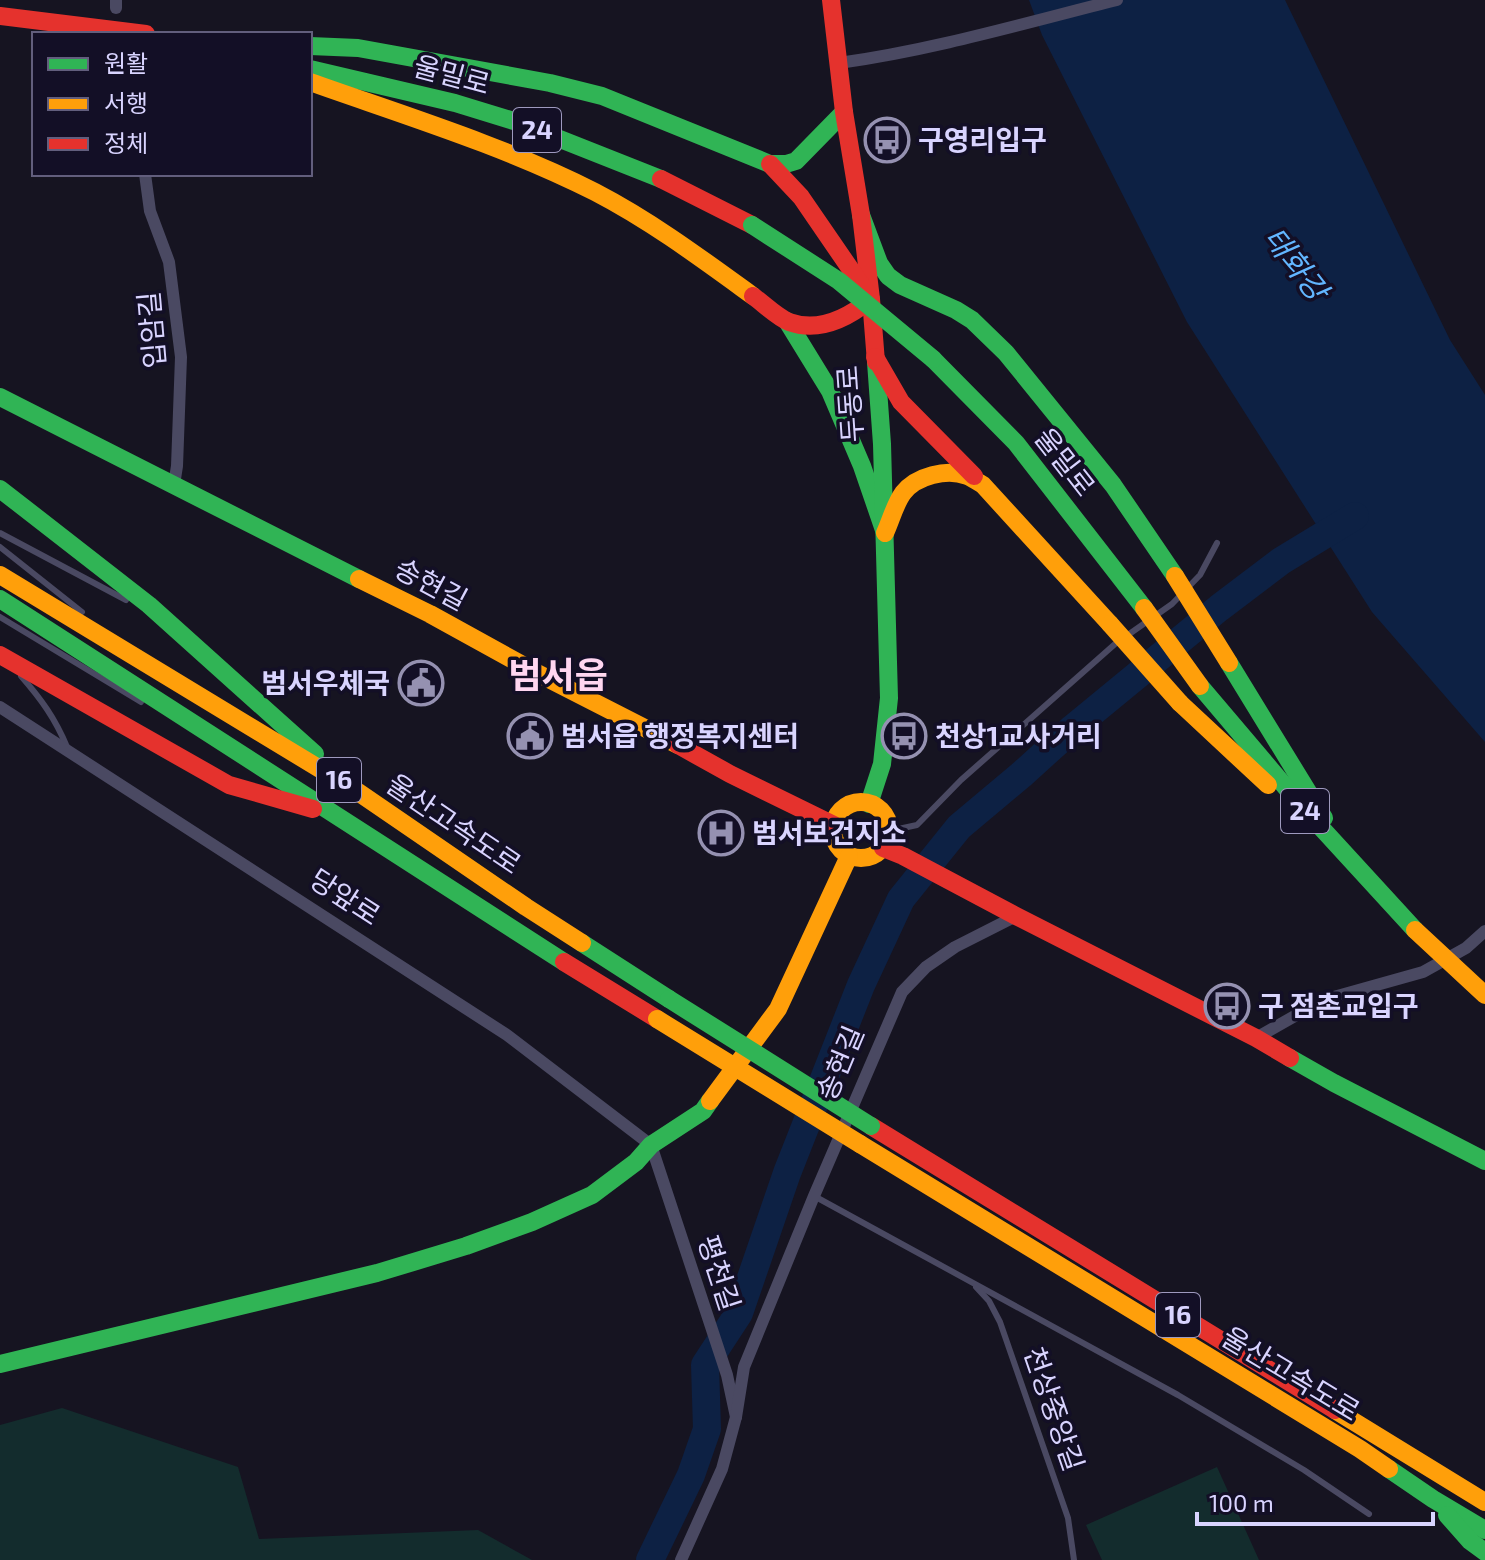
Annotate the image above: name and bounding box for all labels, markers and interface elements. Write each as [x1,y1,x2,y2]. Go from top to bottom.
legend [32,32,312,176]
text: 원활 [104,48,148,77]
street label: 울밀로 [411,48,494,100]
text: 서행 [104,88,148,117]
road number: 24 [513,108,561,152]
bus stop icon: 구영리입구 [863,116,911,164]
place label: 구영리입구 [918,122,1047,156]
text: 정체 [104,128,148,157]
water label: 태화강 [1257,219,1338,309]
street label: 입암길 [131,290,171,370]
street label: 두동로 [829,364,869,444]
street label: 울밀로 [1029,420,1103,502]
street label: 송현길 [389,550,474,616]
district label: 범서읍 [508,652,608,695]
public building icon: 범서우체국 [397,659,445,707]
place label: 범서우체국 [261,665,390,699]
public building icon: 범서읍 행정복지센터 [506,712,554,760]
bus stop icon: 천상1교사거리 [880,712,928,760]
place label: 범서읍 행정복지센터 [561,718,799,752]
place label: 천상1교사거리 [935,718,1102,752]
road number: 16 [317,758,361,802]
street label: 울산고속도로 [381,766,528,880]
road number: 24 [1281,789,1329,833]
hospital icon: 범서보건지소 [697,809,745,857]
place label: 범서보건지소 [752,815,907,849]
street label: 당앞로 [304,861,387,931]
bus stop icon: 구 점촌교입구 [1203,982,1251,1030]
place label: 구 점촌교입구 [1258,988,1419,1022]
street label: 송현길 [808,1020,870,1105]
street label: 평천길 [692,1231,748,1315]
road number: 16 [1156,1293,1200,1337]
street label: 울산고속도로 [1217,1319,1367,1428]
street label: 천상중앙길 [1018,1342,1092,1475]
scale bar [1197,1476,1433,1526]
text: 100 m [1209,1488,1274,1517]

